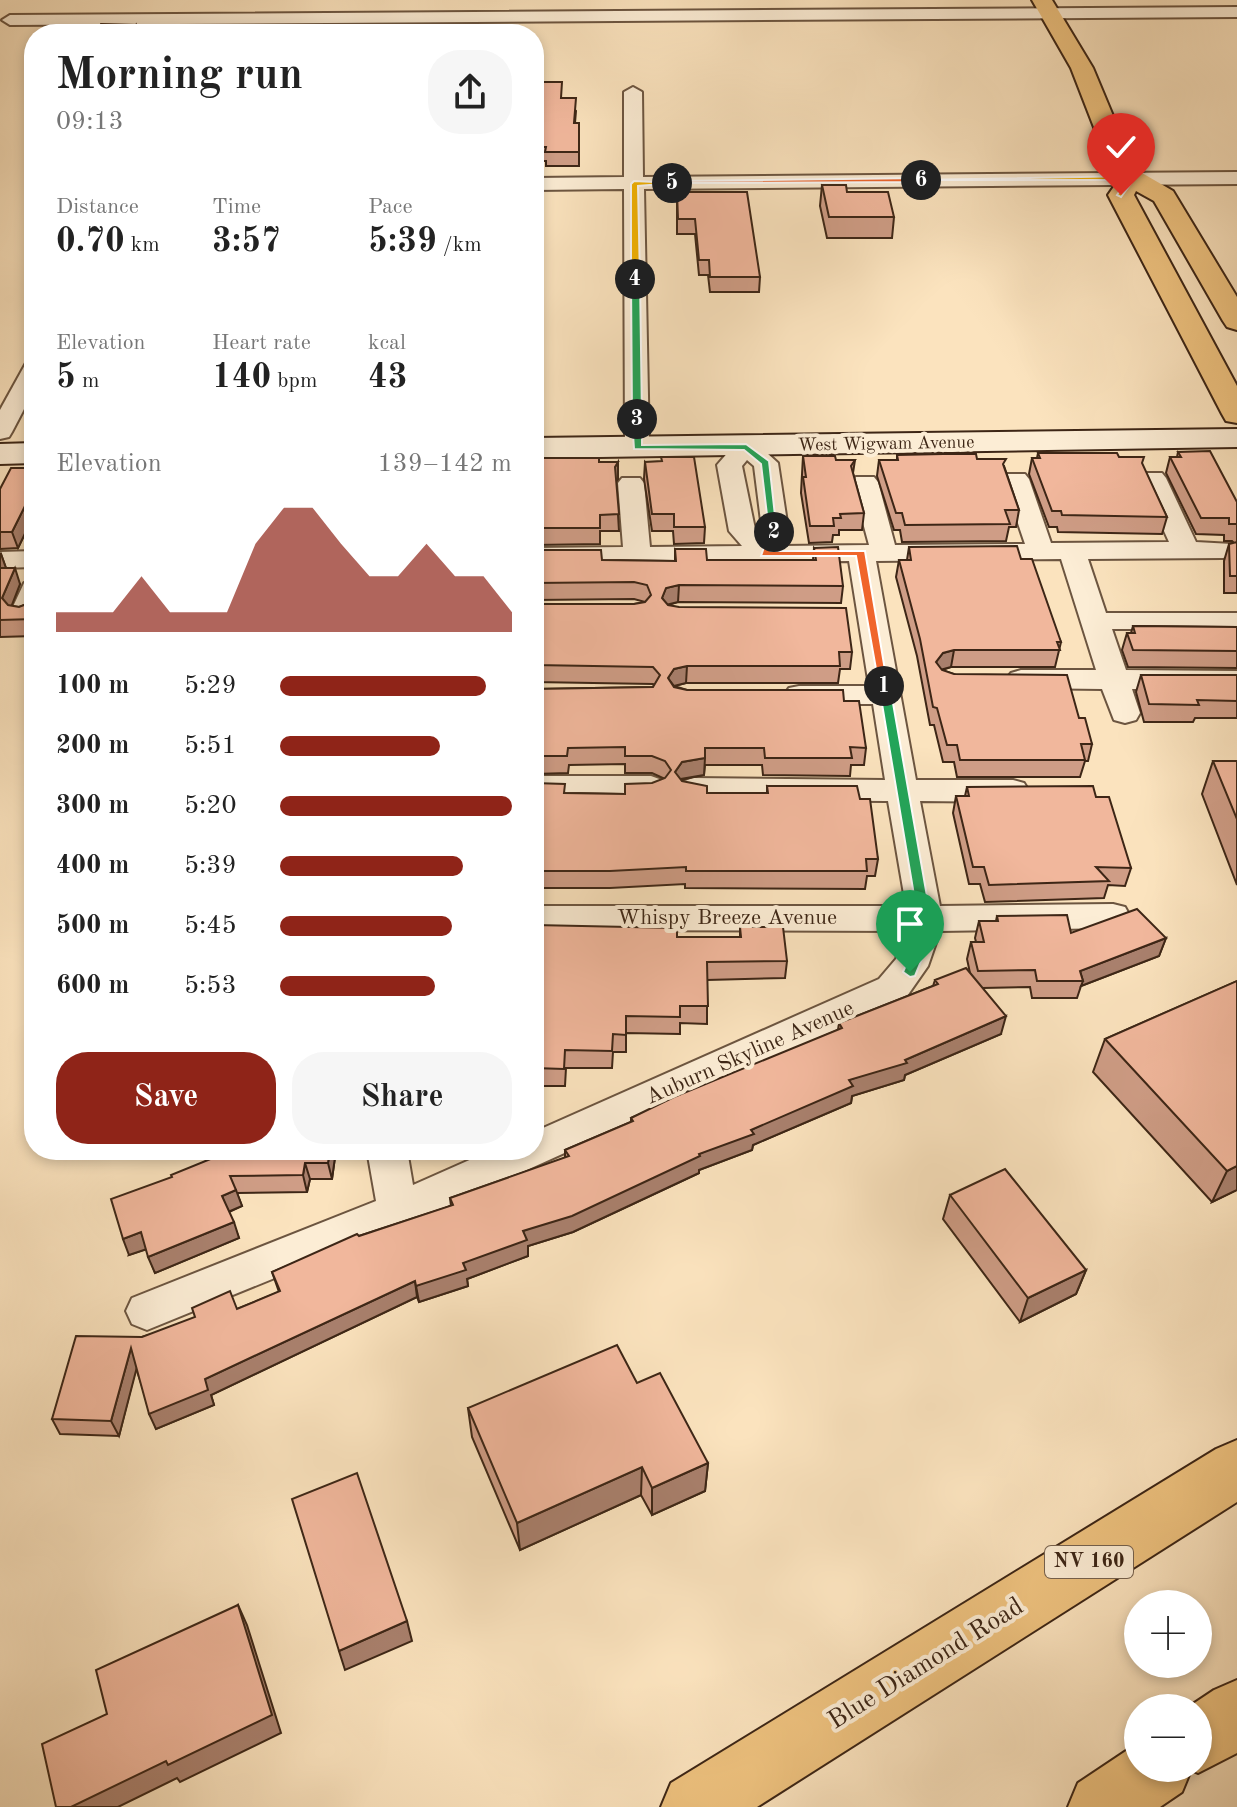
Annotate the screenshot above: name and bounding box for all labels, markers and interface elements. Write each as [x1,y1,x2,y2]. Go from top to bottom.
button: share [428,50,512,134]
text: Morning run [56,54,303,98]
text: 09:13 [56,109,124,135]
pin [1087,113,1155,195]
icon: check [1099,125,1143,169]
pin: 6 [901,160,941,200]
pin: 5 [652,163,692,203]
text: 6 [915,169,927,191]
text: 5 [666,172,678,194]
text: Distance [56,196,139,218]
text: Time [212,196,261,218]
text: Pace [368,196,413,218]
text: 0.70 [56,225,125,259]
text: 3:57 [212,225,281,259]
text: 5:39 [368,225,437,259]
text: km [125,234,160,256]
text: /km [437,234,482,256]
pin: 4 [615,259,655,299]
text: 4 [629,268,641,290]
text: Elevation [56,332,146,354]
text: Heart rate [212,332,311,354]
text: kcal [368,332,406,354]
text: 5 [56,361,76,395]
text: 140 [212,361,271,395]
text: 43 [368,361,407,395]
text: m [76,370,99,392]
text: bpm [271,370,317,392]
pin: 3 [617,399,657,439]
text: 3 [631,408,643,430]
street label: West Wigwam Avenue [797,433,975,455]
text: Elevation [56,451,162,477]
text: 139–142 m [377,451,512,477]
pin: 2 [754,512,794,552]
text: 2 [768,521,780,543]
pin: 1 [864,666,904,706]
text: 100 m [56,673,129,699]
text: 5:29 [184,673,237,699]
text: 1 [878,675,890,697]
text: 200 m [56,733,129,759]
text: 5:51 [184,733,237,759]
text: 300 m [56,793,129,819]
text: 5:20 [184,793,237,819]
text: 400 m [56,853,129,879]
text: 5:39 [184,853,237,879]
pin [876,890,944,972]
icon: arrive [888,902,932,946]
street label: Whispy Breeze Avenue [617,907,837,929]
text: 500 m [56,913,129,939]
text: 5:45 [184,913,237,939]
text: 600 m [56,973,129,999]
text: 5:53 [184,973,237,999]
street label: Auburn Skyline Avenue [643,997,857,1109]
button: Save [56,1052,276,1144]
button: Share [292,1052,512,1144]
road number: NV 160 [1045,1546,1133,1578]
map controls [1124,1590,1212,1782]
button: + [1124,1590,1212,1678]
street label: Blue Diamond Road [824,1593,1028,1735]
button: − [1124,1694,1212,1782]

